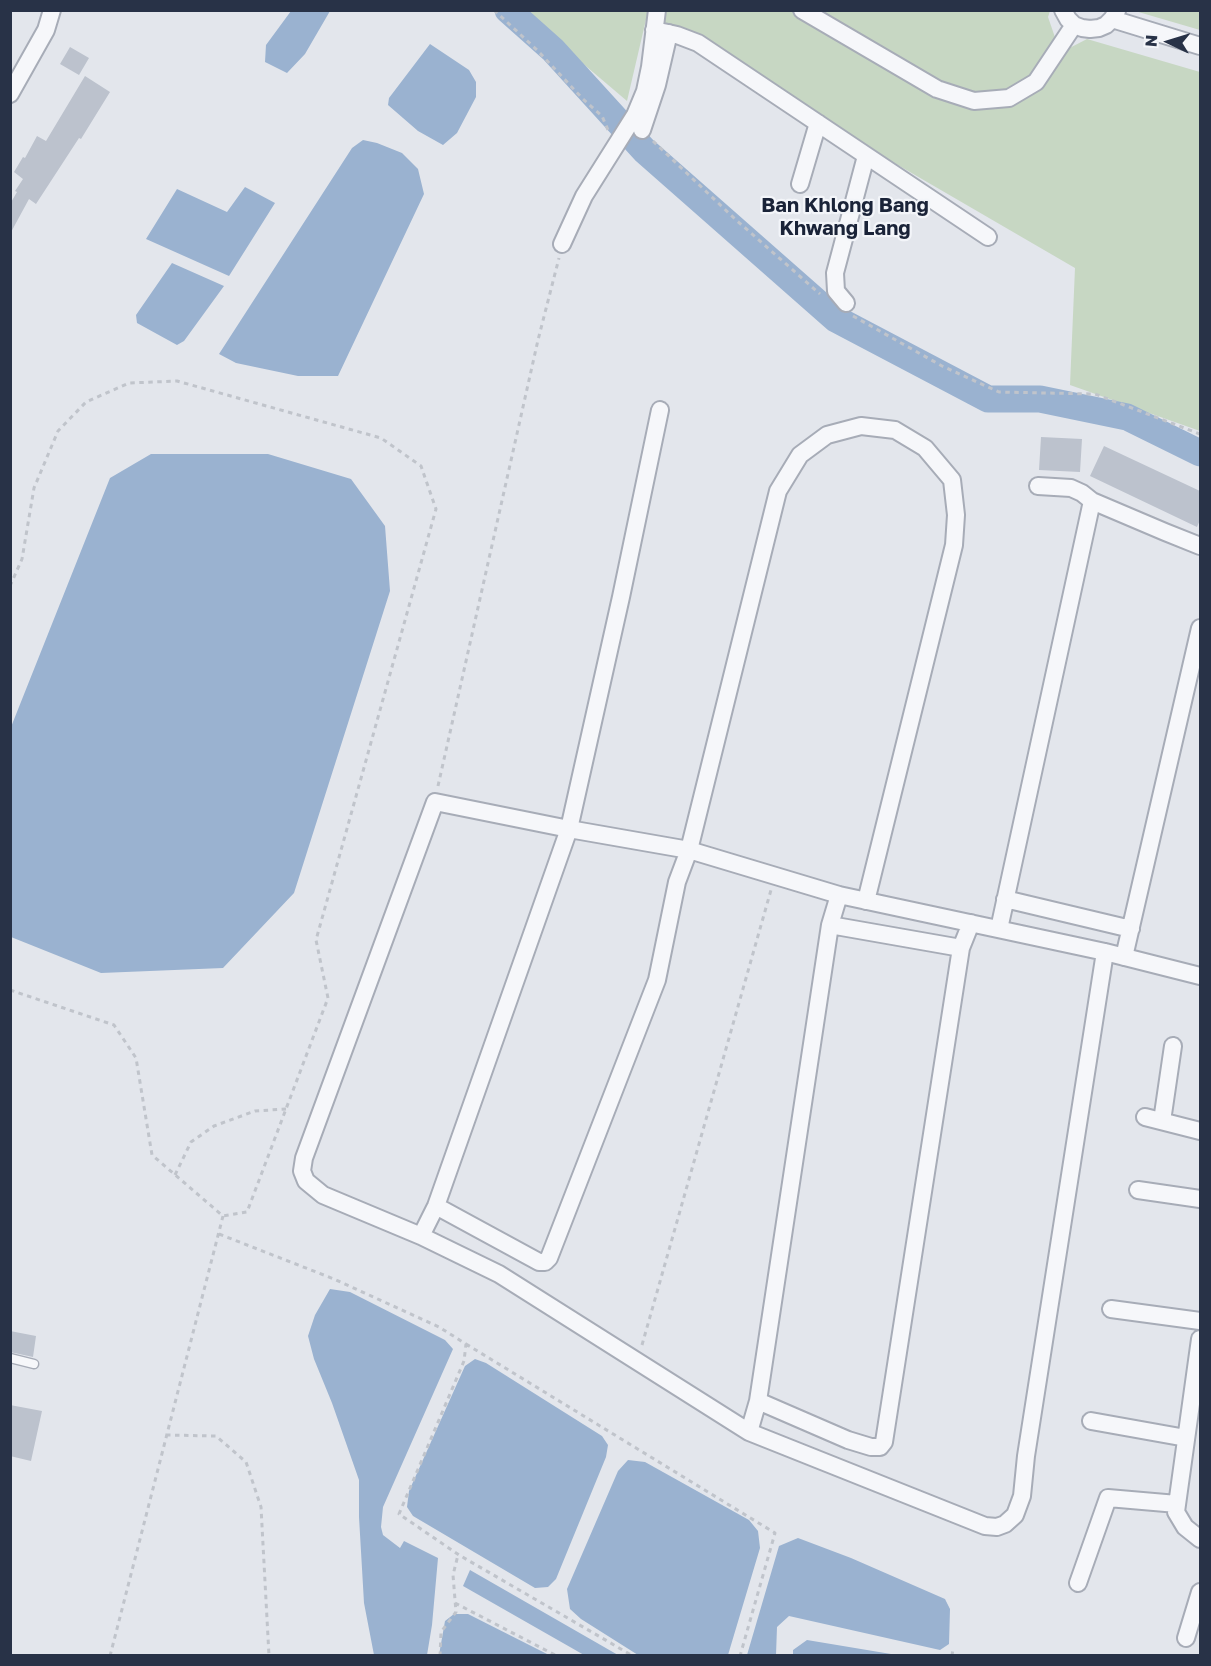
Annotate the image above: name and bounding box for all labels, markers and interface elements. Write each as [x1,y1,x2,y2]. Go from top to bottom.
north arrow [1139,12,1199,72]
text: N [1141,34,1161,48]
district label: Ban Khlong Bang Khwang Lang [761,194,929,241]

